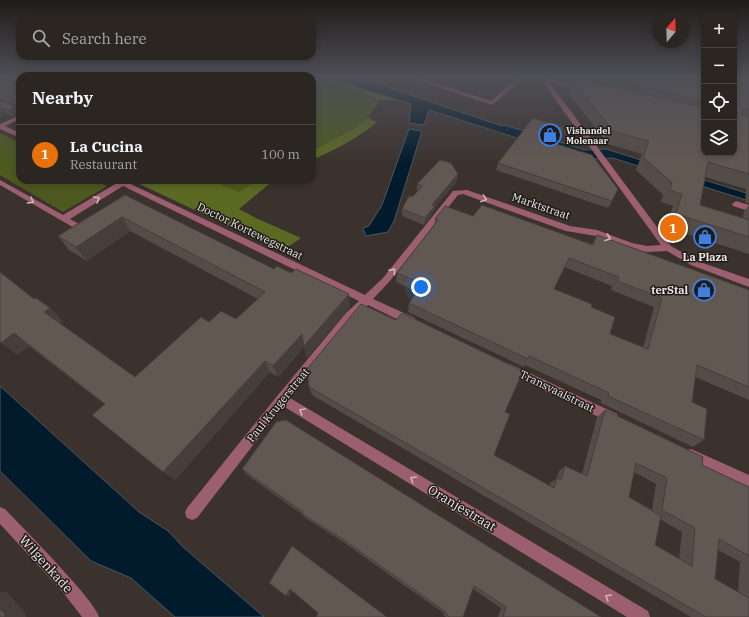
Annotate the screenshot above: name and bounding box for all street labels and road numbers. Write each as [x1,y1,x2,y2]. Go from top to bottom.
street label: Marktstraat [510,190,572,223]
street label: Doctor Kortewegstraat [195,199,305,263]
street label: Paul Krugerstraat [244,365,312,445]
street label: Transvaalstraat [517,367,597,415]
street label: Oranjestraat [425,481,500,535]
street label: Wilgenkade [16,531,76,597]

